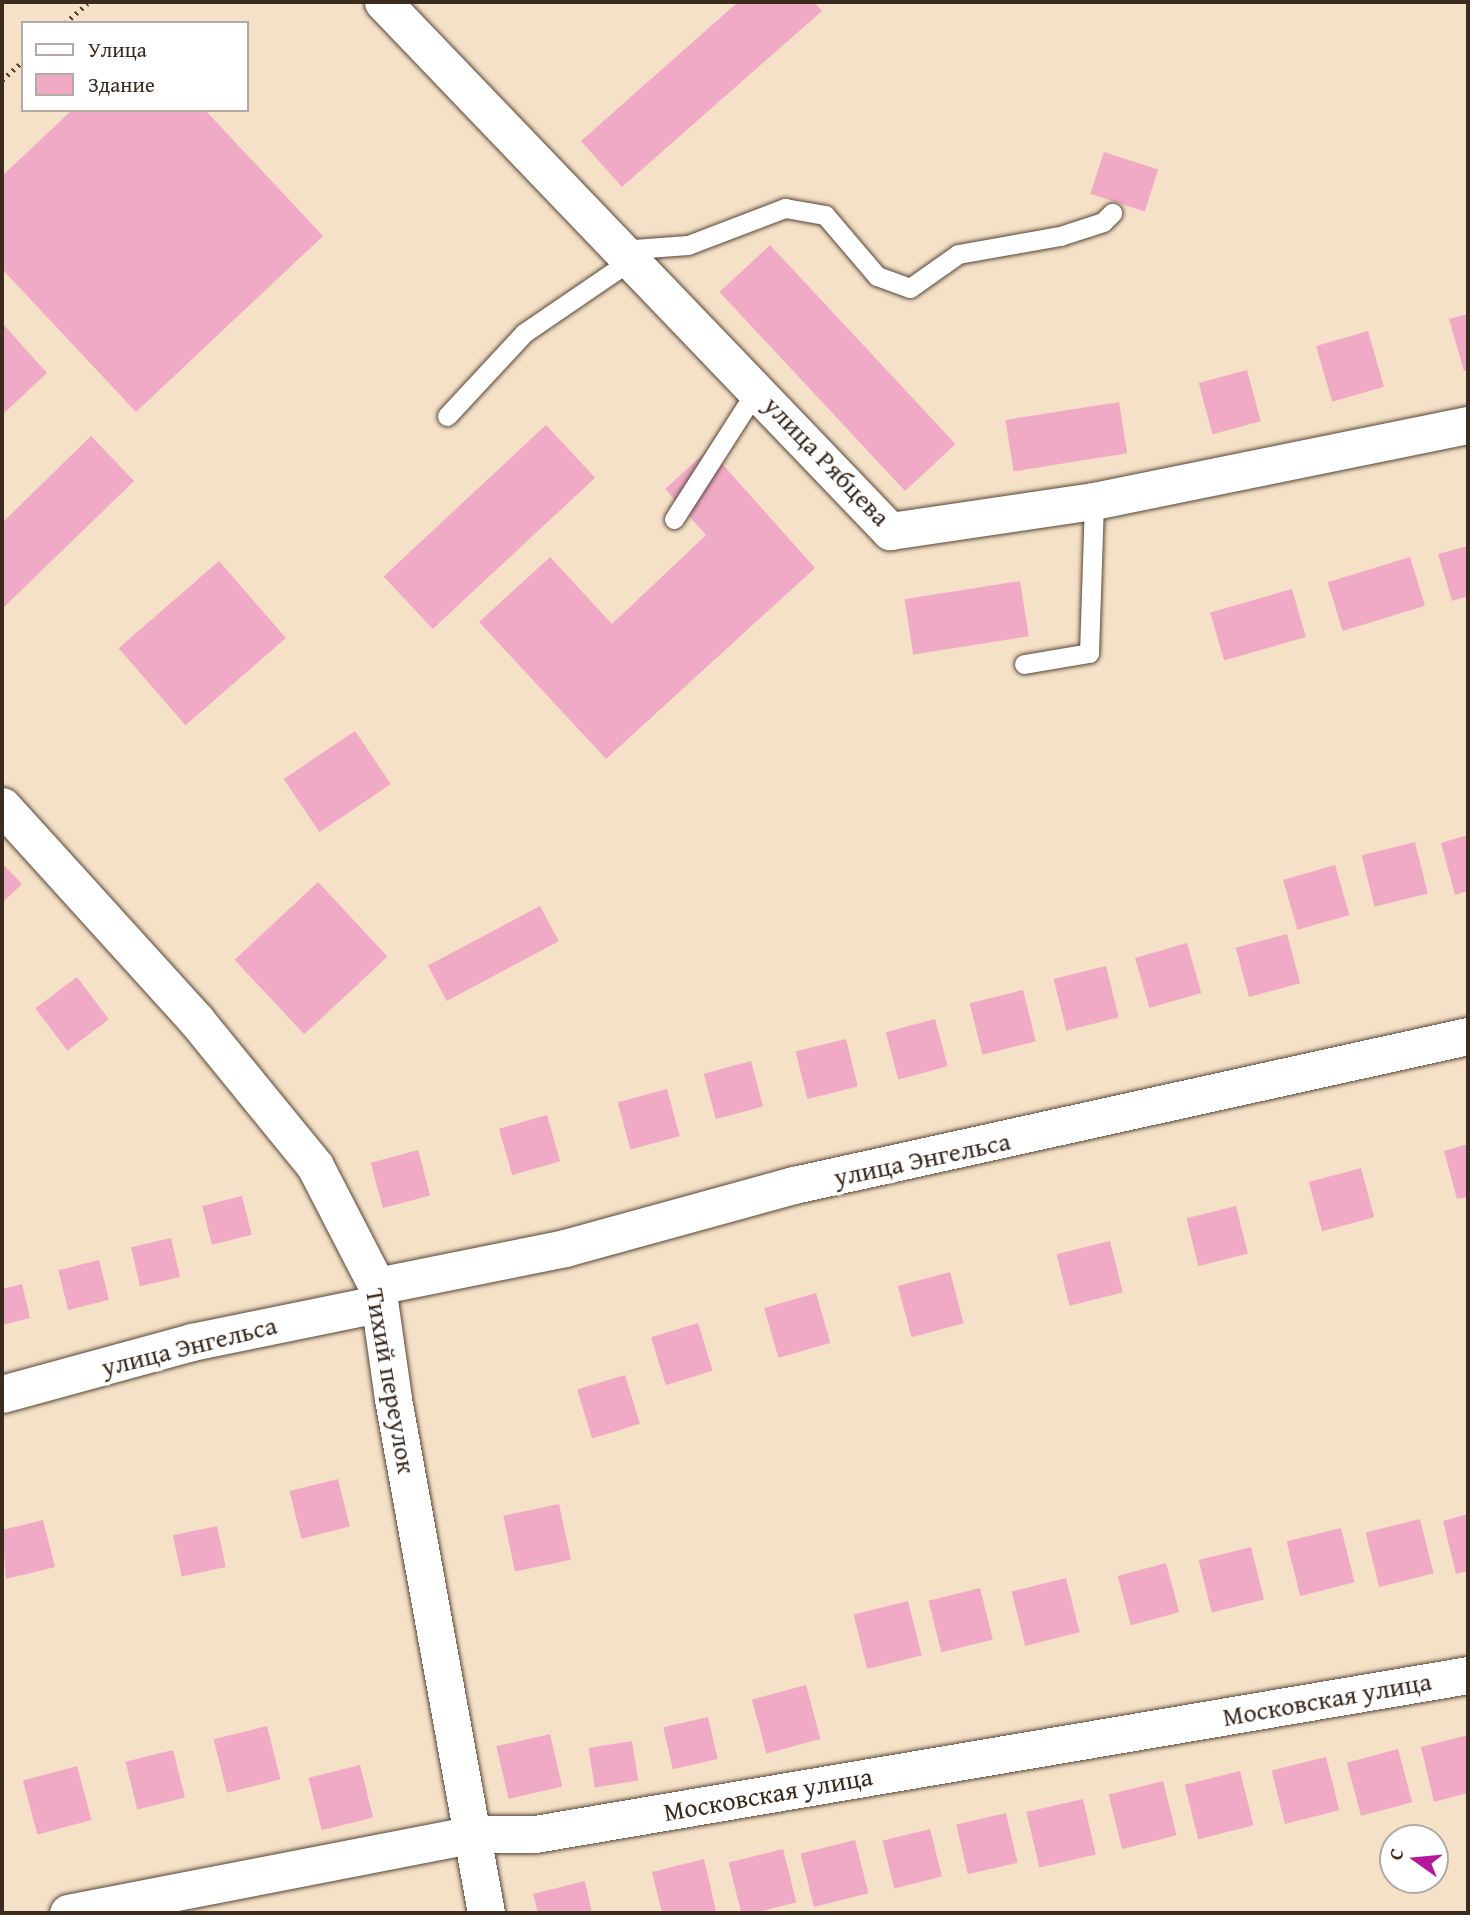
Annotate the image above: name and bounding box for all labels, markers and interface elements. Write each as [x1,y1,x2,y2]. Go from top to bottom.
legend [21,21,248,112]
text: Улица [88,34,147,65]
text: Здание [88,69,155,100]
street label: улица Рябцева [757,390,897,532]
street label: улица Энгельса [831,1125,1013,1193]
street label: Тихий переулок [359,1286,423,1476]
street label: улица Энгельса [98,1309,280,1383]
street label: Московская улица [1220,1665,1434,1733]
street label: Московская улица [661,1760,875,1828]
north arrow [1379,1824,1449,1894]
text: С [1381,1845,1411,1863]

